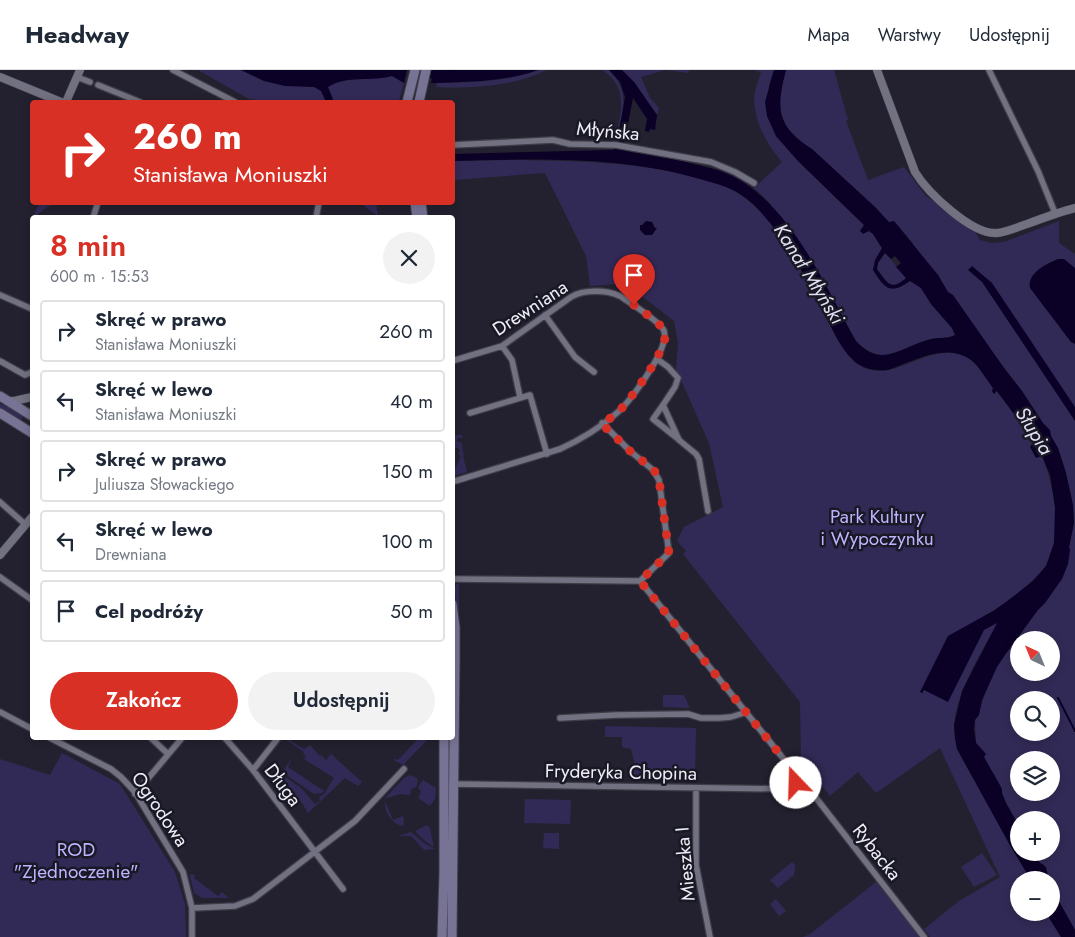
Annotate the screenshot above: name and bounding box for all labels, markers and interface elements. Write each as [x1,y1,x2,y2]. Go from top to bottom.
text: Headway [25,17,129,52]
text: Mapa [808,22,850,48]
text: Warstwy [878,22,941,48]
text: Udostępnij [969,22,1050,48]
text: 260 m [133,112,242,162]
street label: Młyńska [575,115,641,147]
icon: right [50,120,115,185]
text: Stanisława Moniuszki [133,158,328,190]
water label: Kanał Młyński [766,218,852,331]
text: 8 min [50,224,126,267]
button: close [383,232,435,284]
pin [613,254,655,305]
icon: arrive [620,261,648,289]
text: 600 m · 15:53 [50,265,149,288]
street label: Drewniana [487,274,573,342]
text: Skręć w prawo [95,306,227,333]
icon: right [52,317,80,345]
text: 260 m [379,318,433,345]
text: Stanisława Moniuszki [95,333,237,356]
text: Skręć w lewo [95,376,213,403]
icon: left [52,387,80,415]
text: 40 m [390,388,433,415]
water label: Słupia [1008,401,1060,461]
text: Stanisława Moniuszki [95,403,237,426]
text: Skręć w prawo [95,446,227,473]
icon: right [52,457,80,485]
text: 150 m [382,458,433,485]
text: Juliusza Słowackiego [95,473,234,496]
park label: Park Kultury i Wypoczynku [820,503,934,552]
text: Skręć w lewo [95,516,213,543]
icon: left [52,527,80,555]
text: 100 m [381,528,433,555]
text: Drewniana [95,543,166,566]
icon: arrive [52,597,80,625]
text: Cel podróży [95,598,203,625]
text: 50 m [390,598,433,625]
north arrow [1010,631,1060,681]
map controls [1010,631,1060,921]
button: Zakończ [50,672,238,730]
button: Udostępnij [248,672,435,730]
button: search [1010,691,1060,741]
button: layers [1010,751,1060,801]
position arrow [769,756,821,808]
street label: Fryderyka Chopina [545,757,697,787]
street label: Długa [258,758,308,812]
street label: Ogrodowa [125,766,195,852]
button: + [1010,811,1060,861]
street label: Rybacka [846,818,908,886]
street label: Mieszka I [668,826,702,902]
park label: ROD "Zjednoczenie" [13,836,139,885]
button: − [1010,871,1060,921]

